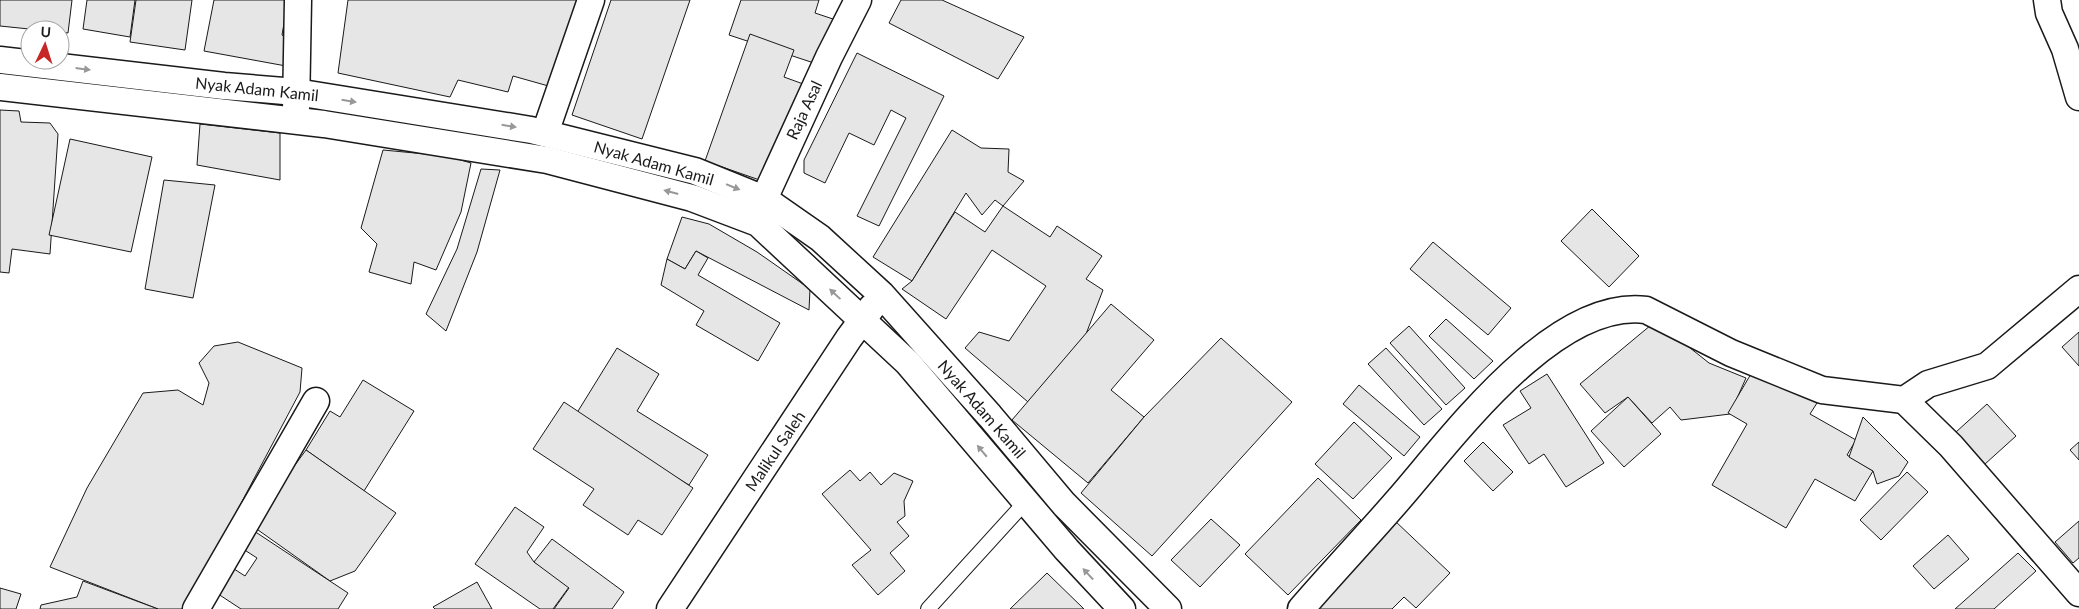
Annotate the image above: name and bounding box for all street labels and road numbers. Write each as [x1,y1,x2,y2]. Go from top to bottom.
street label: Nyak Adam Kamil [194,73,320,104]
street label: Raja Asal [782,77,825,142]
street label: Nyak Adam Kamil [592,136,716,189]
street label: Nyak Adam Kamil [935,356,1030,462]
street label: Malikul Saleh [741,407,808,494]

